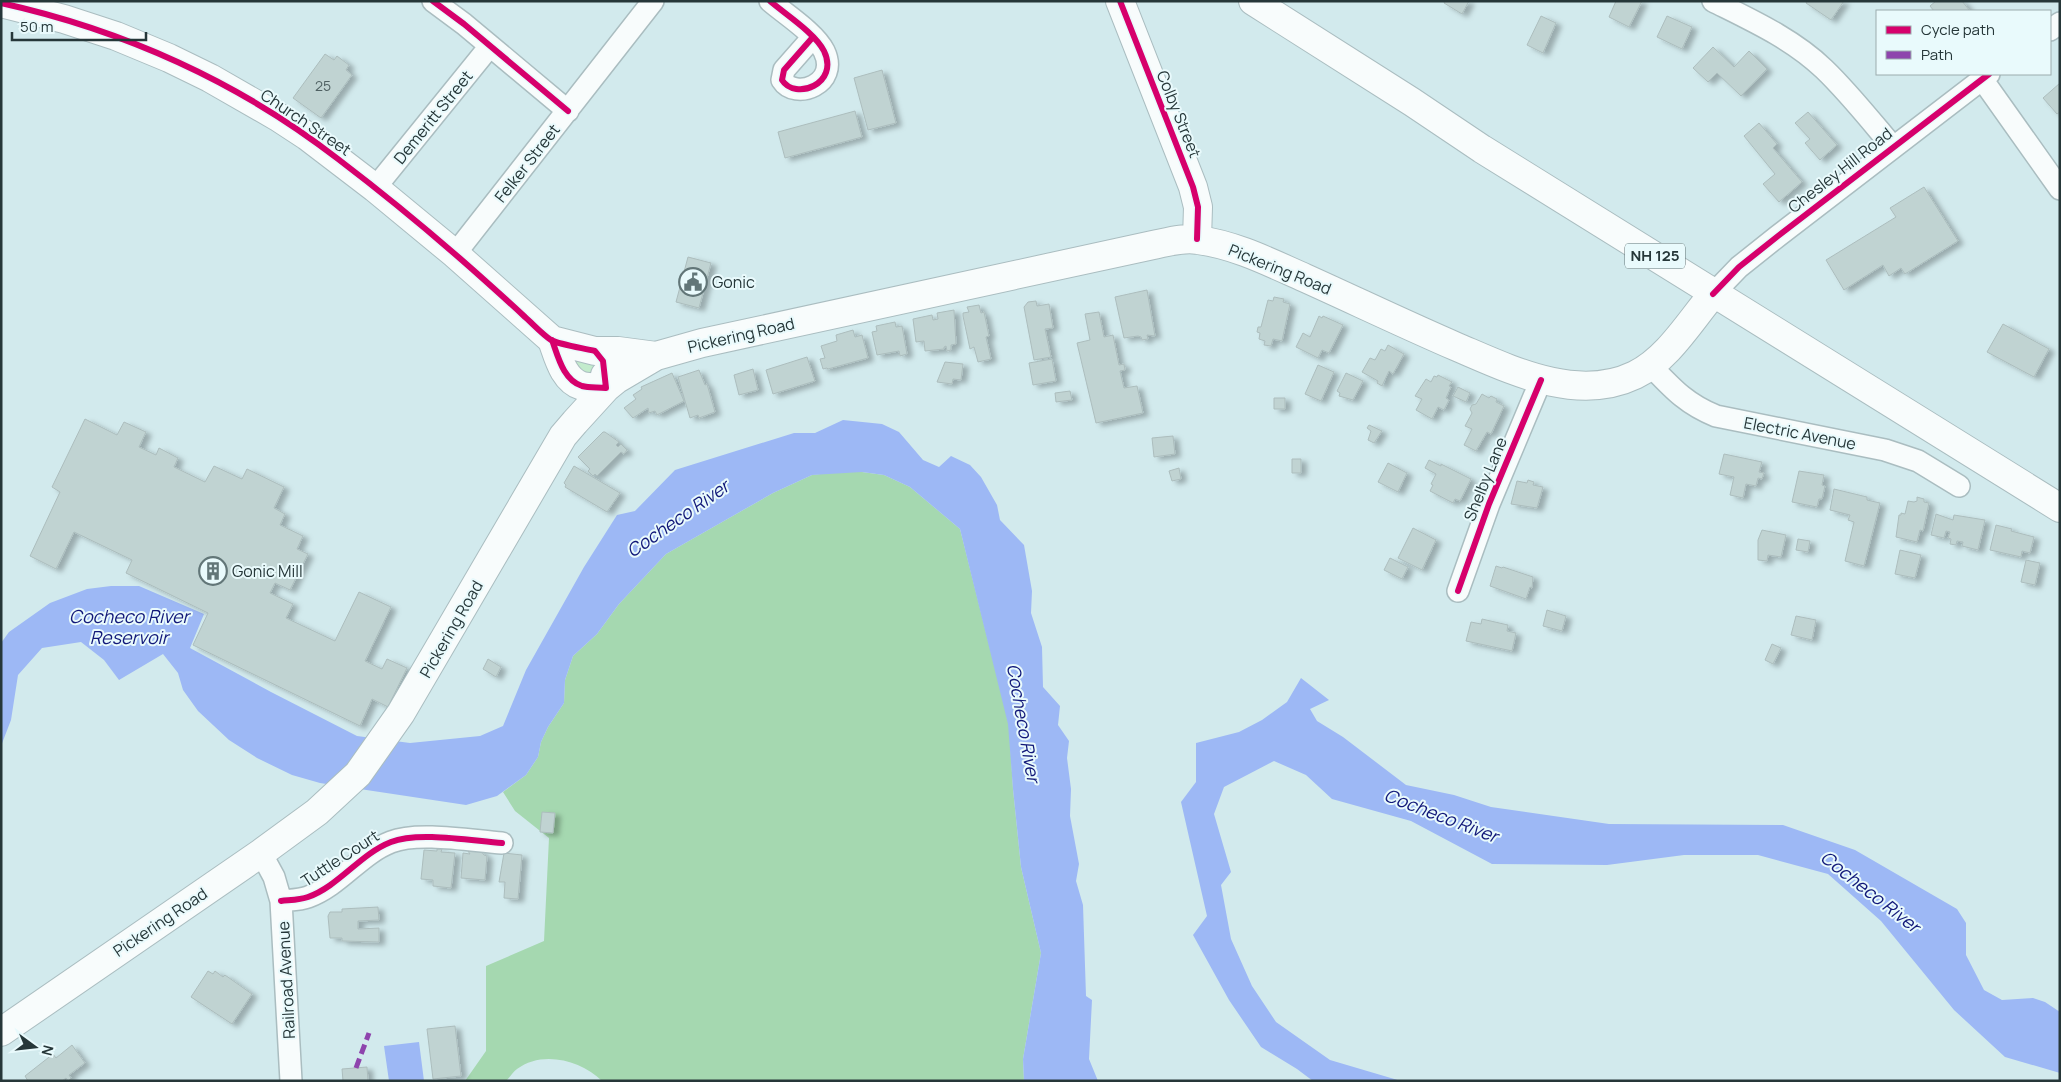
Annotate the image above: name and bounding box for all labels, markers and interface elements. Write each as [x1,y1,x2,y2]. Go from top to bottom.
scale bar [12,10,146,42]
legend [1876,10,2051,75]
text: 50 m [20,16,54,37]
text: Cycle path [1921,19,1995,40]
text: Path [1921,44,1953,65]
street label: Demeritt Street [388,66,478,168]
street label: Colby Street [1152,67,1206,161]
house number: 25 [315,76,331,95]
street label: Church Street [256,84,356,160]
street label: Felker Street [489,119,565,207]
street label: Chesley Hill Road [1783,122,1897,218]
street label: Pickering Road [1225,238,1335,300]
road number: NH 125 [1625,244,1685,268]
public building icon: Gonic [678,267,708,297]
place label: Gonic [712,271,755,293]
street label: Pickering Road [685,312,797,358]
street label: Electric Avenue [1742,411,1858,455]
street label: Shelby Lane [1458,434,1512,524]
water label: Cocheco River [621,473,736,562]
building icon: Gonic Mill [198,556,228,586]
place label: Gonic Mill [232,560,303,582]
street label: Pickering Road [414,576,488,682]
water label: Cocheco River Reservoir [69,604,191,649]
water label: Cocheco River [1002,662,1047,786]
water label: Cocheco River [1381,782,1504,849]
street label: Tuttle Court [297,825,383,891]
water label: Cocheco River [1816,845,1927,939]
street label: Pickering Road [109,882,211,962]
street label: Railroad Avenue [272,921,300,1039]
north arrow [10,1022,60,1072]
text: N [38,1043,59,1058]

